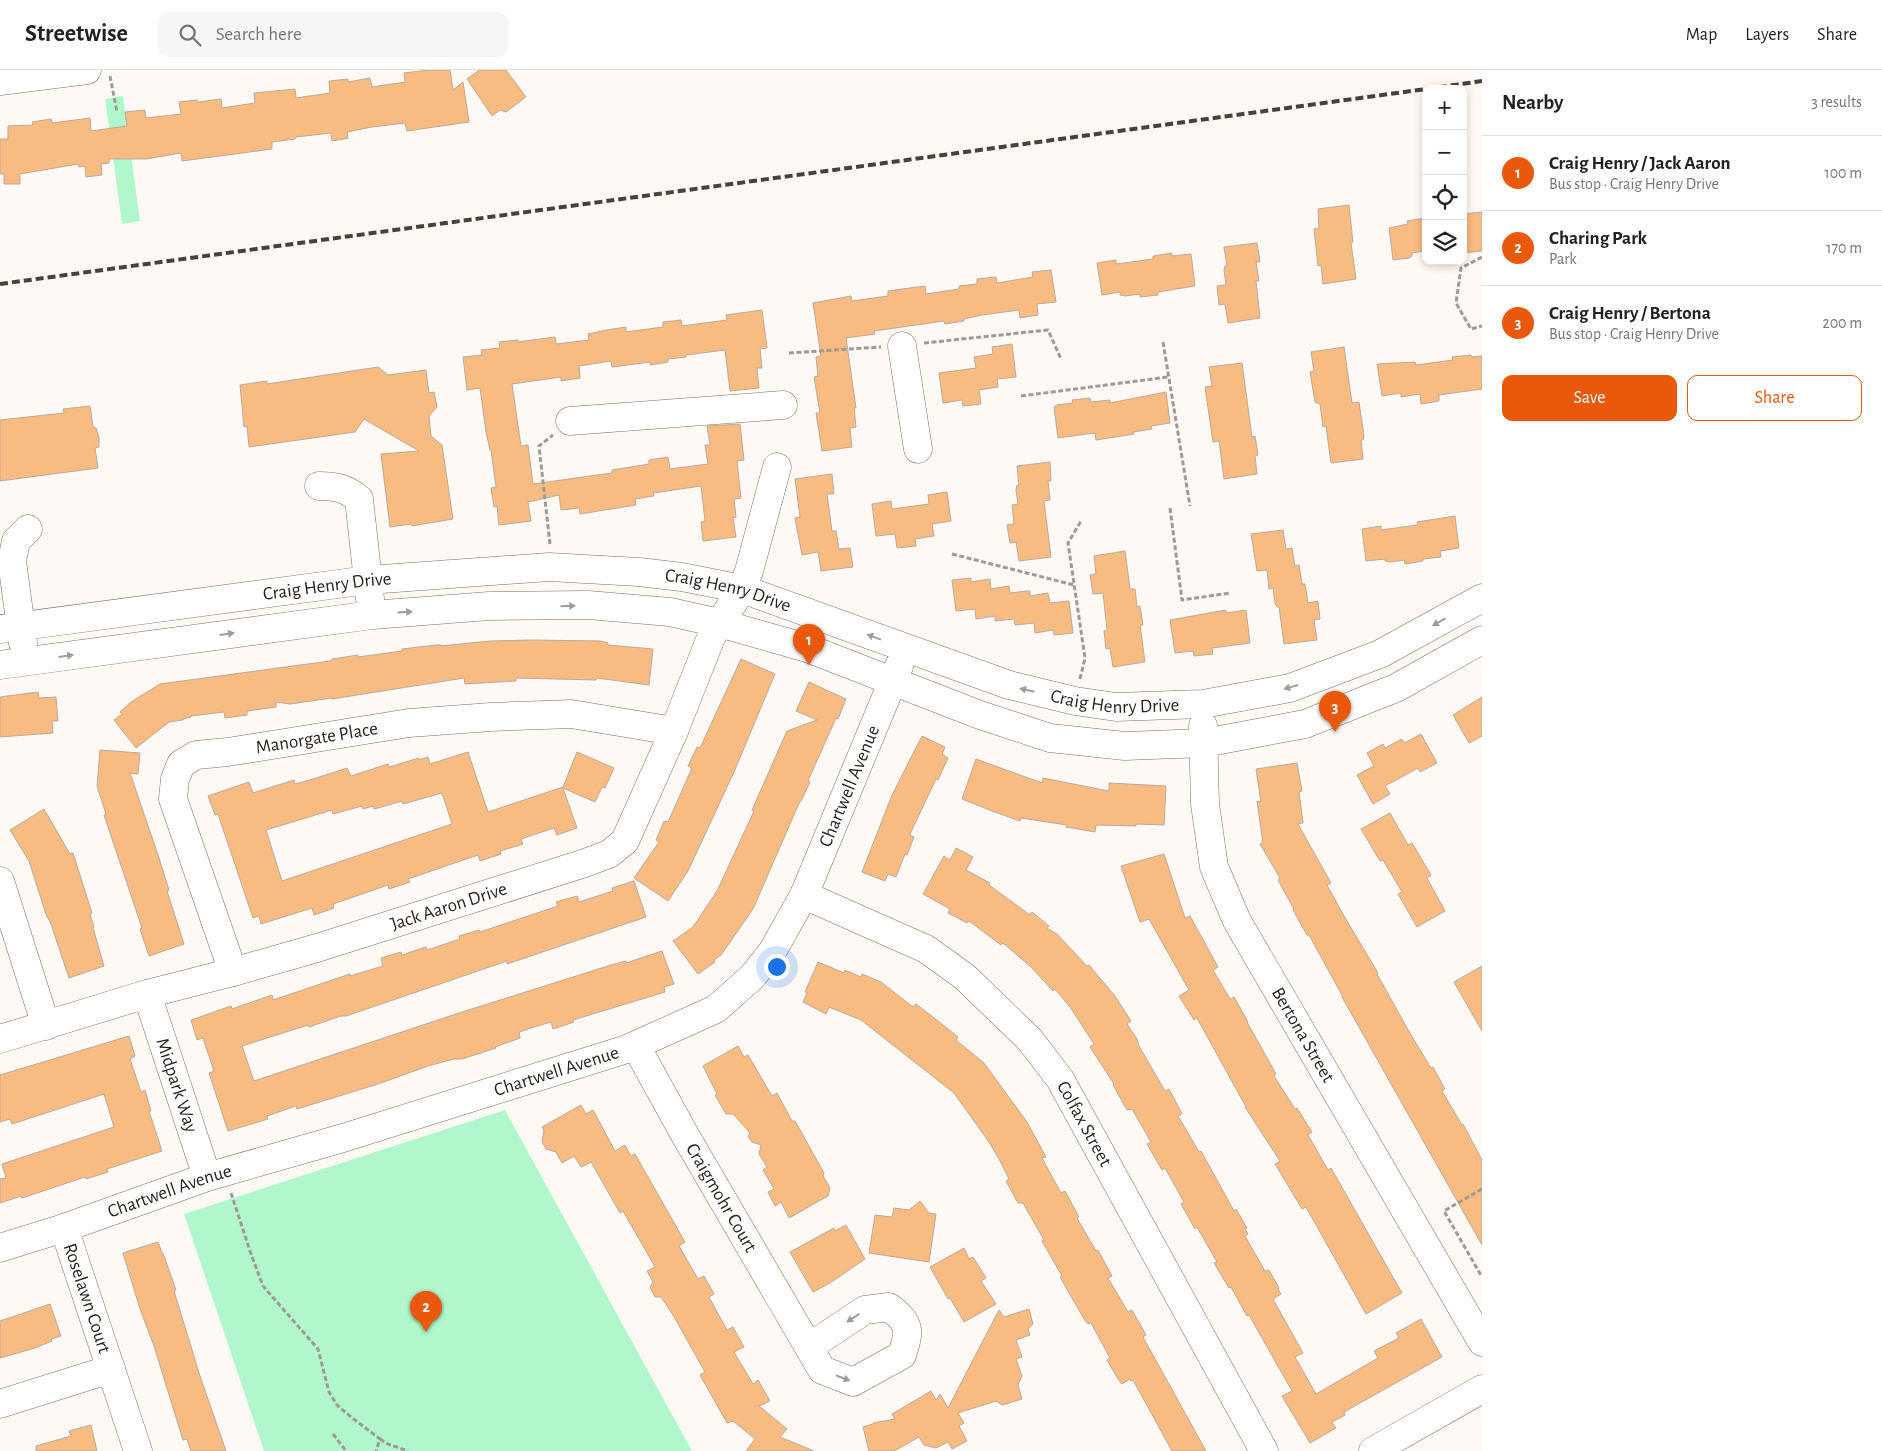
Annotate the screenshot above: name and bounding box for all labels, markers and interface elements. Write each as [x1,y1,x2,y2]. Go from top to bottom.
search box [158,12,508,57]
icon: search [176,21,204,49]
text: Streetwise [25,22,128,46]
text: Search here [216,25,302,44]
text: Map [1686,26,1717,44]
text: Layers [1745,26,1789,44]
text: Share [1817,26,1857,44]
map controls [1422,85,1467,265]
button: + [1422,85,1467,130]
text: Nearby [1502,92,1563,113]
text: 3 results [1811,94,1862,110]
button: − [1422,130,1467,175]
text: Craig Henry / Jack Aaron [1549,154,1731,173]
text: 1 [1515,165,1521,181]
text: 100 m [1824,165,1862,181]
button: locate [1422,175,1467,220]
text: Bus stop · Craig Henry Drive [1549,176,1719,192]
button: layers [1422,220,1467,265]
text: Charing Park [1549,229,1647,248]
text: 2 [1514,240,1522,256]
text: 170 m [1826,240,1862,256]
text: Park [1549,251,1577,267]
text: Craig Henry / Bertona [1549,304,1711,323]
text: 3 [1515,315,1521,331]
text: 200 m [1822,315,1862,331]
text: Bus stop · Craig Henry Drive [1549,326,1719,342]
button: Save [1502,375,1677,421]
button: Share [1687,375,1862,421]
street label: Craig Henry Drive [664,566,794,615]
street label: Craig Henry Drive [262,569,392,603]
one-way arrow [560,601,576,609]
one-way arrow [398,608,414,616]
one-way arrow [1433,617,1446,626]
pin: 1 [793,624,825,665]
one-way arrow [219,630,235,638]
one-way arrow [866,633,881,640]
one-way arrow [58,652,74,660]
one-way arrow [1284,684,1299,692]
one-way arrow [1020,686,1035,694]
street label: Craig Henry Drive [1049,686,1180,717]
pin: 3 [1319,691,1351,732]
street label: Manorgate Place [254,719,379,757]
street label: Chartwell Avenue [816,722,883,850]
street label: Jack Aaron Drive [388,879,509,934]
your location [764,954,790,980]
street label: Bertona Street [1268,984,1338,1086]
street label: Midpark Way [153,1036,201,1135]
street label: Chartwell Avenue [492,1043,621,1100]
street label: Colfax Street [1054,1078,1115,1169]
street label: Craigmohr Court [682,1140,760,1255]
street label: Chartwell Avenue [105,1161,234,1221]
street label: Roselawn Court [60,1241,114,1356]
pin: 2 [410,1291,442,1332]
one-way arrow [846,1313,859,1323]
one-way arrow [836,1374,851,1382]

